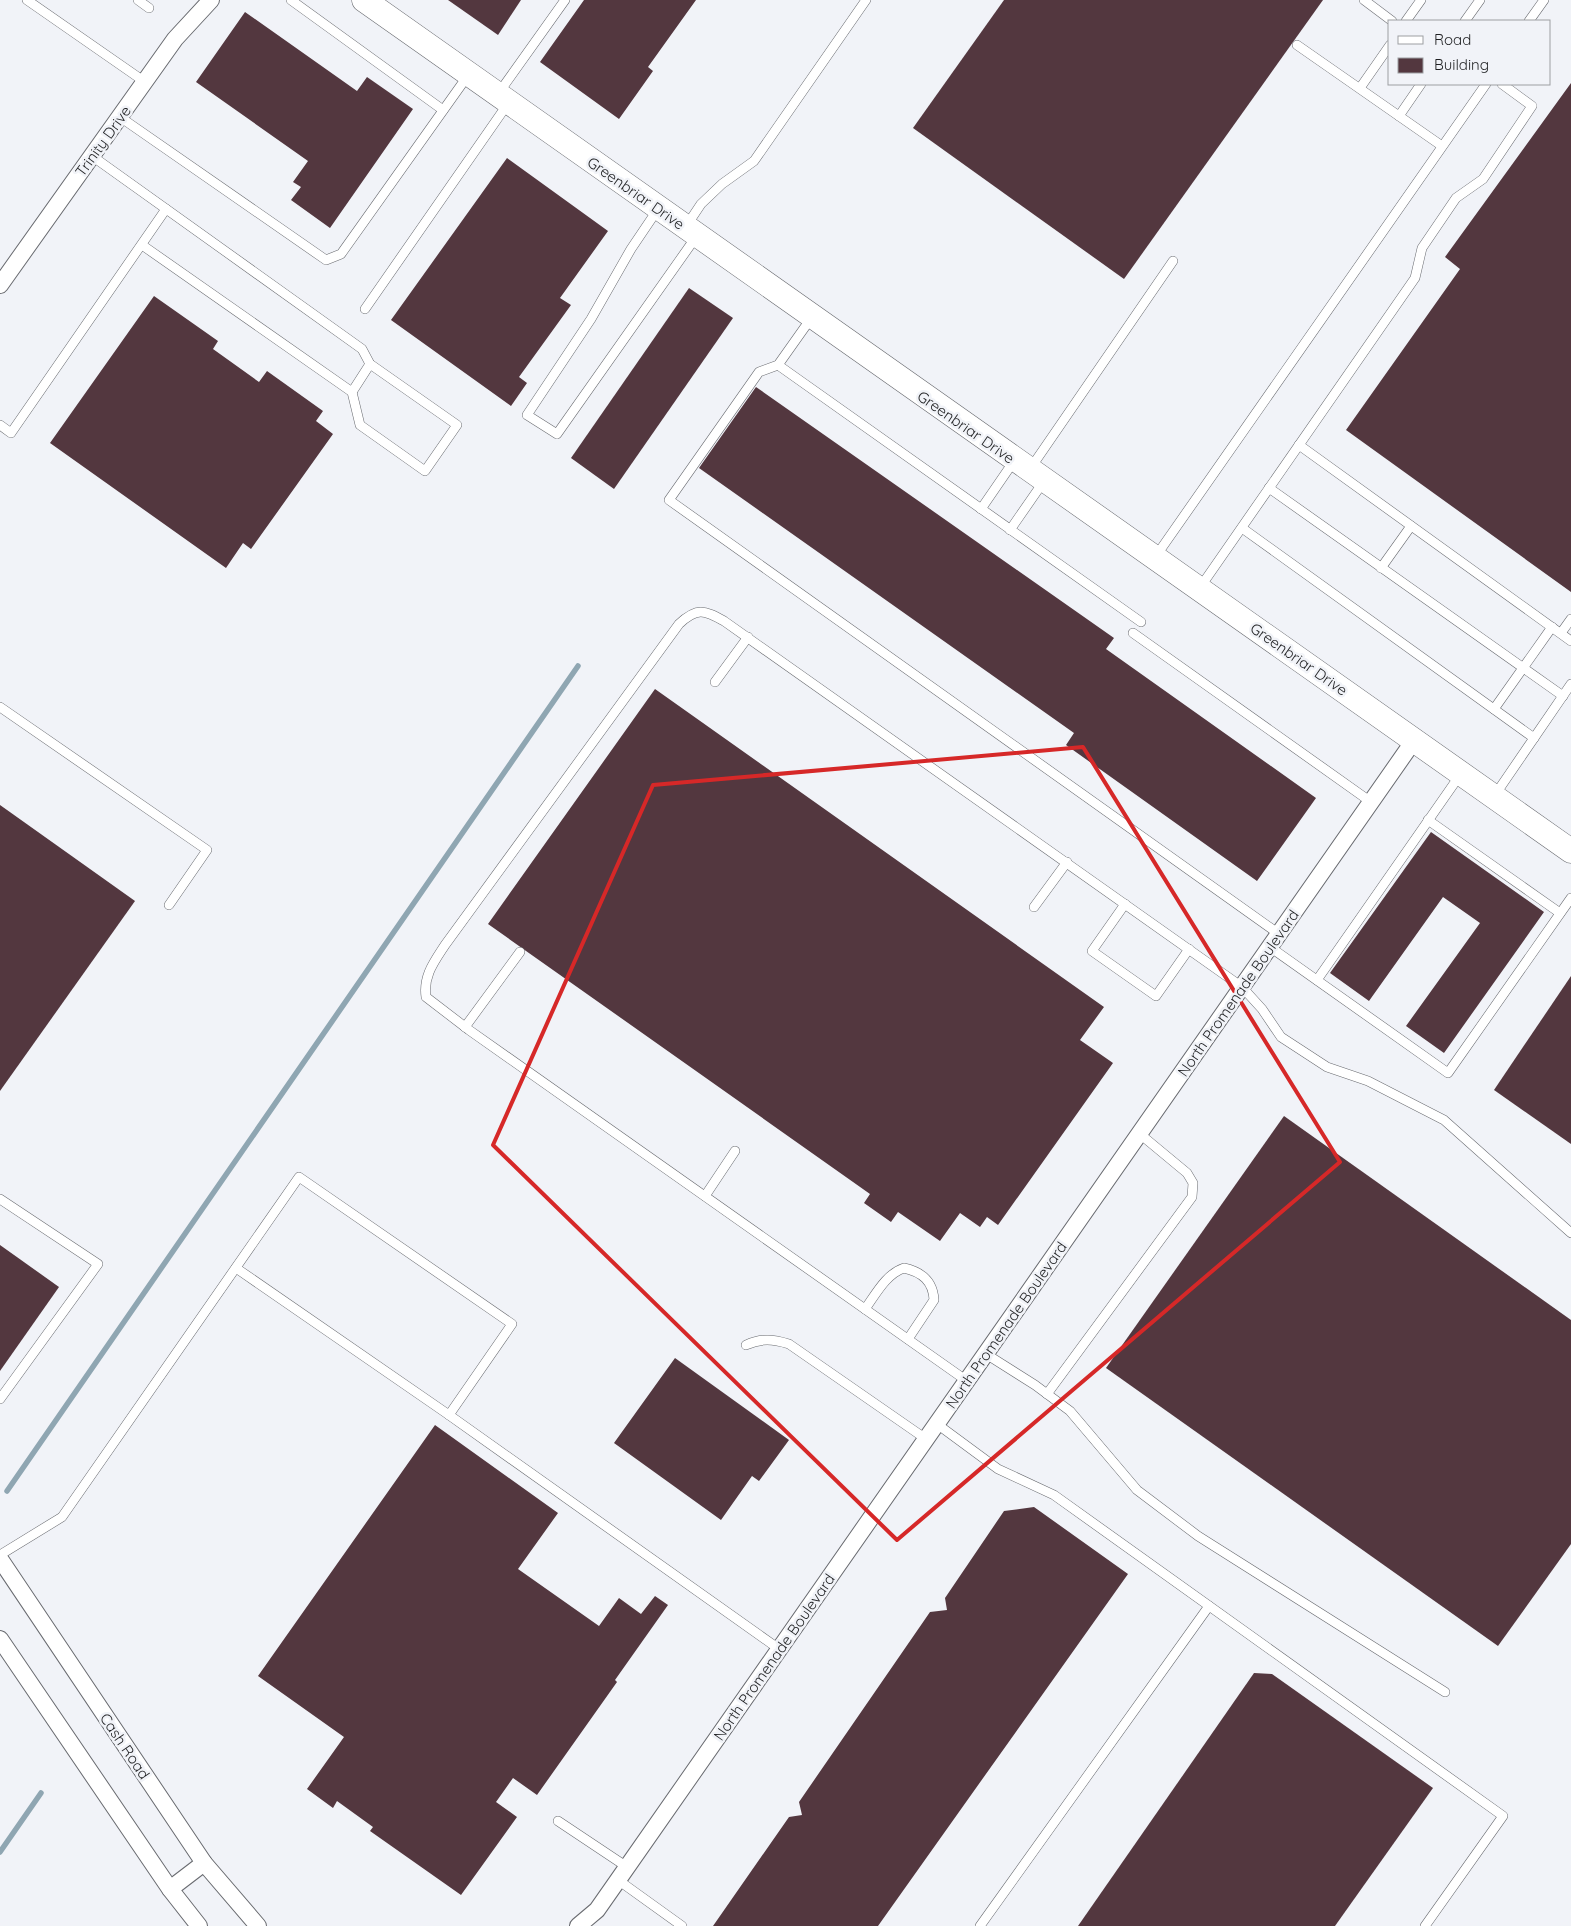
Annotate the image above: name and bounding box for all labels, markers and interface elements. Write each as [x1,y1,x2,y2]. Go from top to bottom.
legend [1388,20,1551,85]
text: Road [1434,30,1471,49]
text: Building [1434,55,1489,74]
street label: Trinity Drive [71,102,135,180]
street label: Greenbriar Drive [584,152,688,234]
street label: Greenbriar Drive [914,386,1018,468]
street label: Greenbriar Drive [1247,618,1351,700]
street label: North Promenade Boulevard [1173,906,1303,1080]
street label: North Promenade Boulevard [941,1238,1071,1412]
street label: North Promenade Boulevard [709,1570,839,1744]
street label: Cash Road [96,1709,154,1783]

